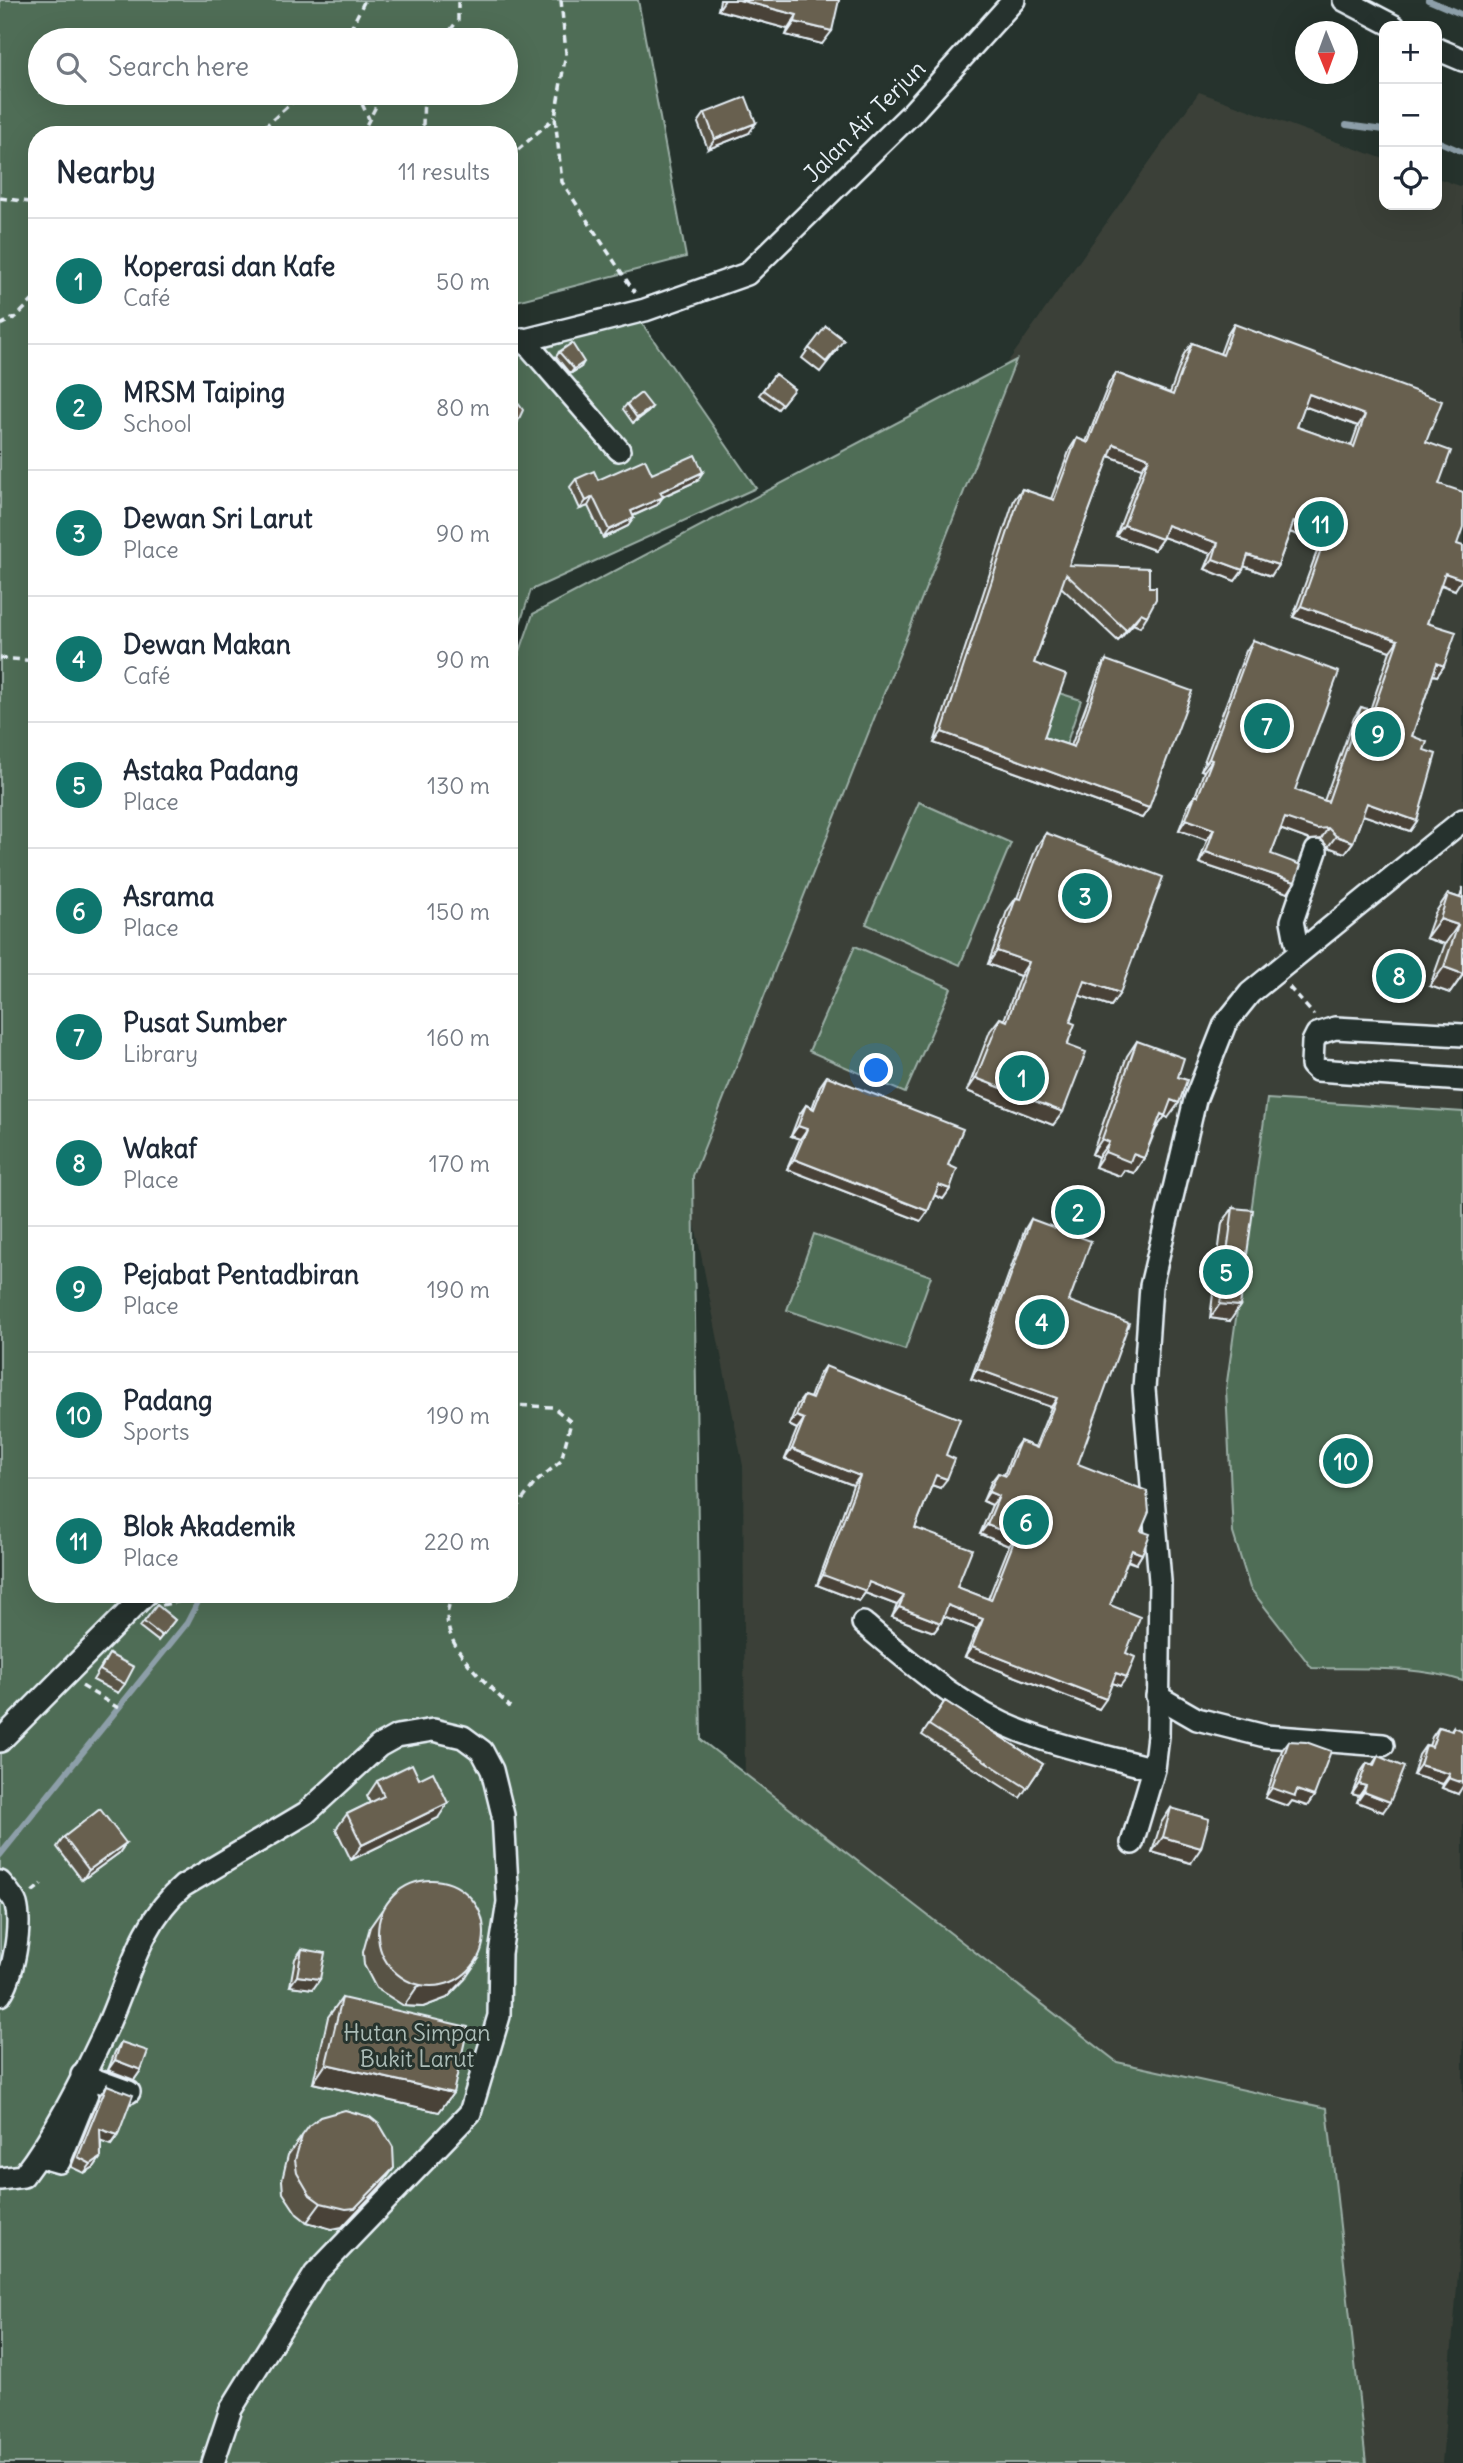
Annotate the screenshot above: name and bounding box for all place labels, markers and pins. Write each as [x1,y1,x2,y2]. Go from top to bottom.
pin: 11 [1298,498,1344,550]
pin: 7 [1244,700,1290,752]
pin: 9 [1355,708,1401,760]
pin: 3 [1062,870,1108,922]
pin: 8 [1376,950,1422,1002]
pin: 1 [999,1052,1045,1104]
pin: 2 [1055,1186,1101,1238]
pin: 5 [1203,1246,1249,1298]
pin: 4 [1019,1296,1065,1348]
pin: 10 [1323,1435,1369,1487]
pin: 6 [1003,1496,1049,1548]

